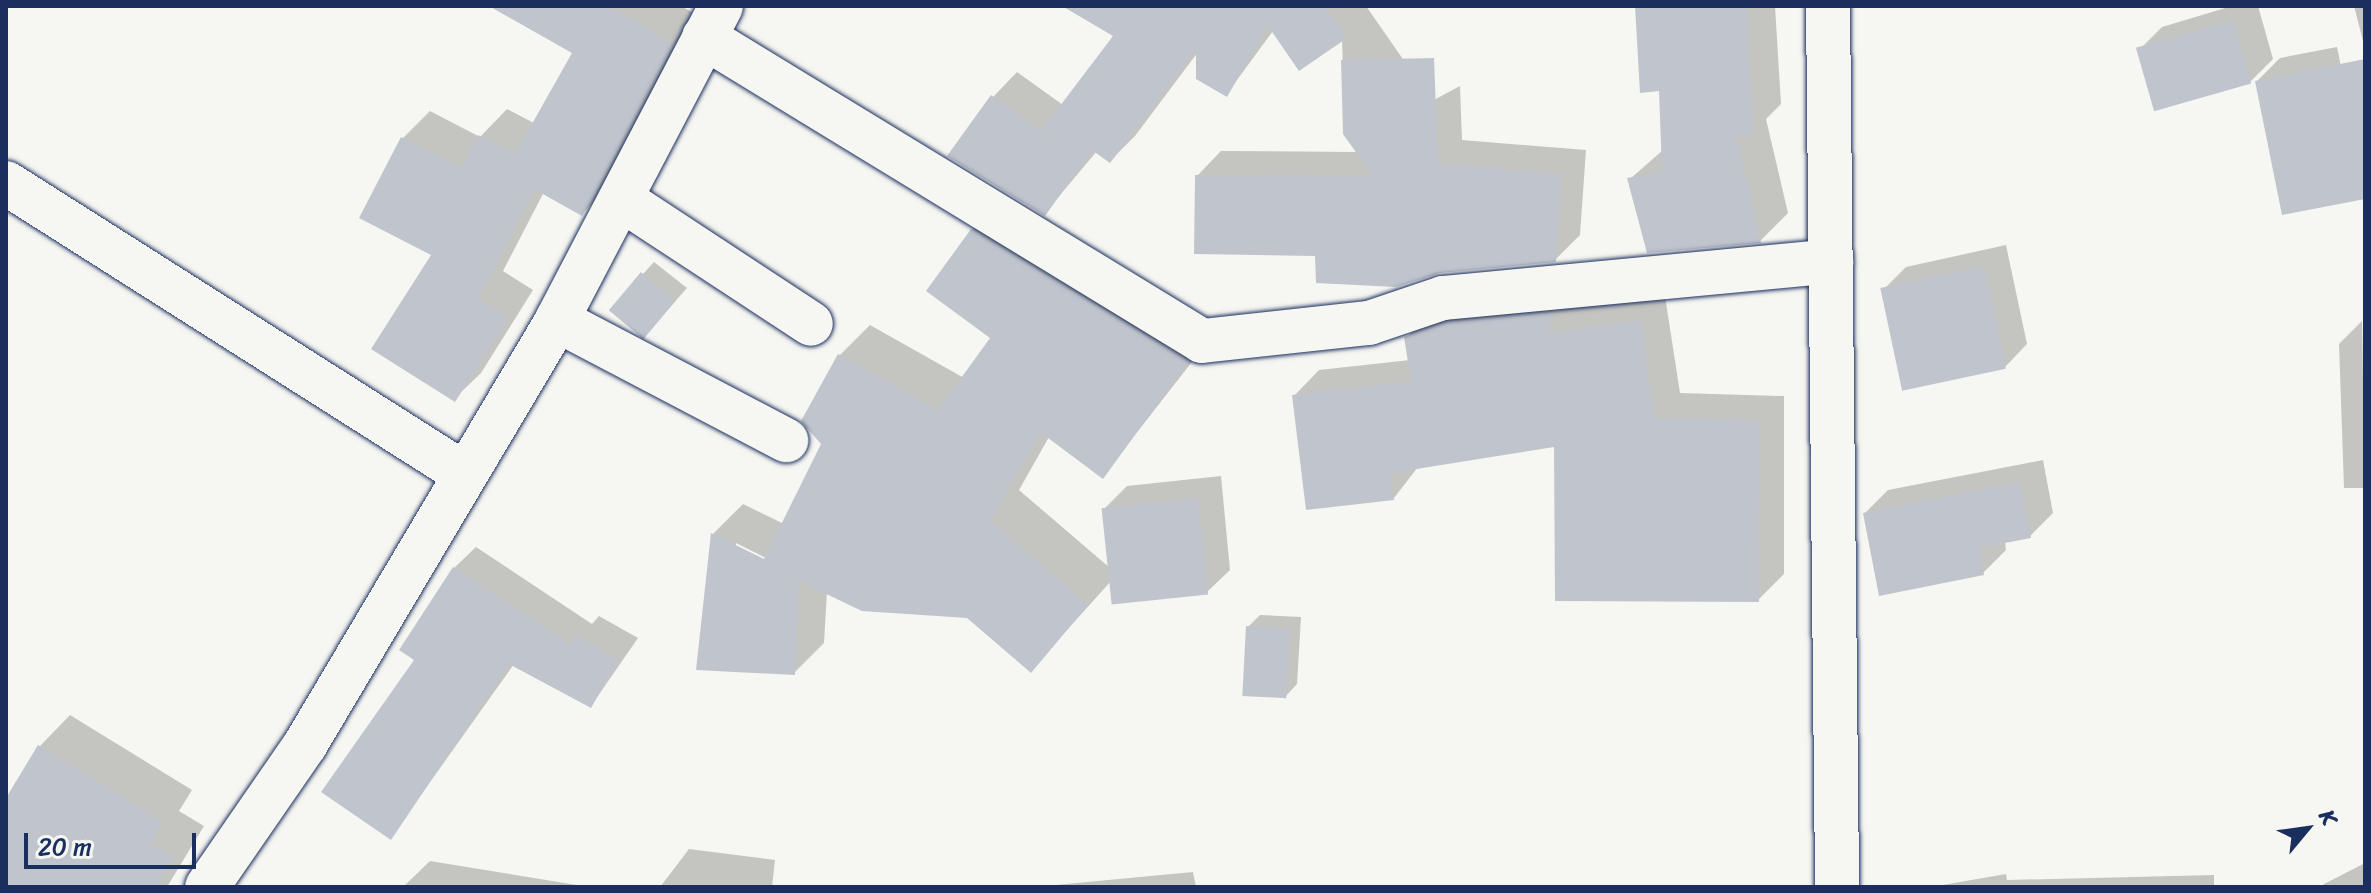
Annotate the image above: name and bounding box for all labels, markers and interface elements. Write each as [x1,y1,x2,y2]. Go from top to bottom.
north arrow [2267,789,2347,869]
text: K [2308,802,2349,832]
scale bar [28,817,200,867]
text: 20 m [38,826,92,868]

